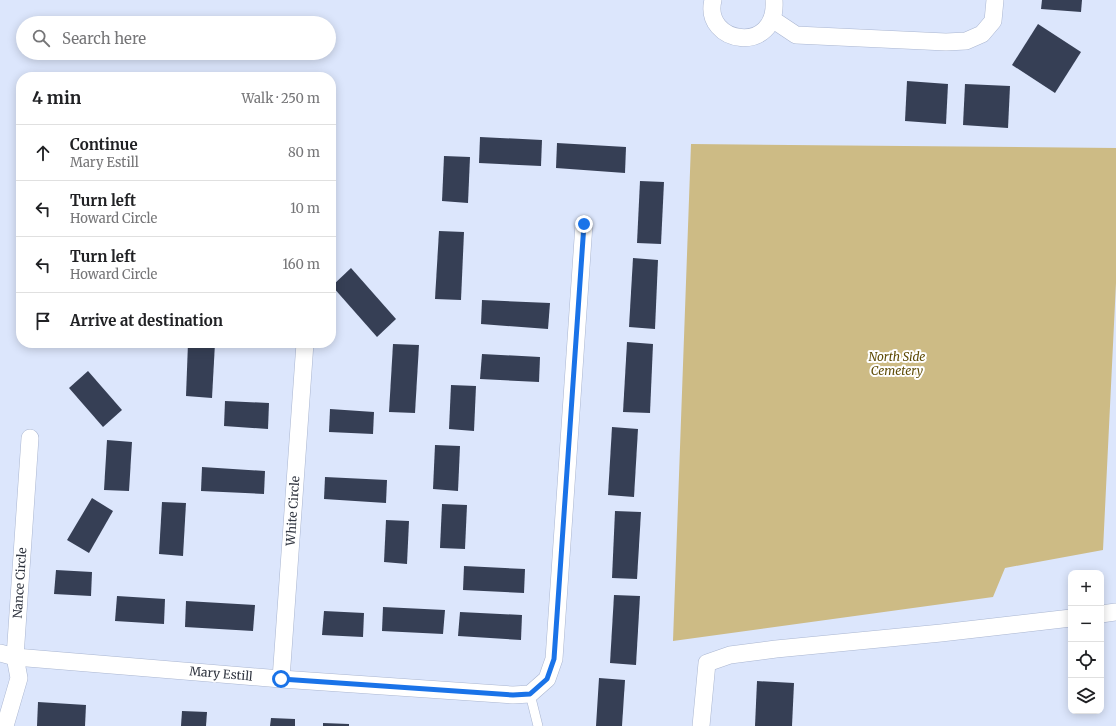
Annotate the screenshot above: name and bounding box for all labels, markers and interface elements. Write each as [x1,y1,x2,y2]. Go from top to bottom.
search box [16,16,336,60]
icon: search [30,27,52,49]
text: Search here [62,29,146,48]
text: 4 min [32,87,81,109]
text: Walk · 250 m [242,90,320,107]
text: Continue [70,135,138,154]
icon: ahead [32,142,54,164]
text: 80 m [288,144,320,161]
text: Mary Estill [70,154,139,171]
text: Turn left [70,191,136,210]
icon: left [32,198,54,220]
text: 10 m [290,200,320,217]
text: Howard Circle [70,210,157,227]
route end [575,215,593,233]
text: Turn left [70,247,136,266]
icon: left [32,254,54,276]
text: 160 m [282,256,320,273]
text: Howard Circle [70,266,157,283]
icon: arrive [32,310,54,332]
text: Arrive at destination [70,311,223,330]
park label: North Side Cemetery [869,349,925,378]
street label: White Circle [283,476,302,547]
street label: Nance Circle [10,547,29,619]
map controls [1068,570,1104,714]
button: + [1068,570,1104,606]
button: − [1068,606,1104,642]
button: locate [1068,642,1104,678]
street label: Mary Estill [189,663,254,684]
route start [272,670,290,688]
button: layers [1068,678,1104,714]

